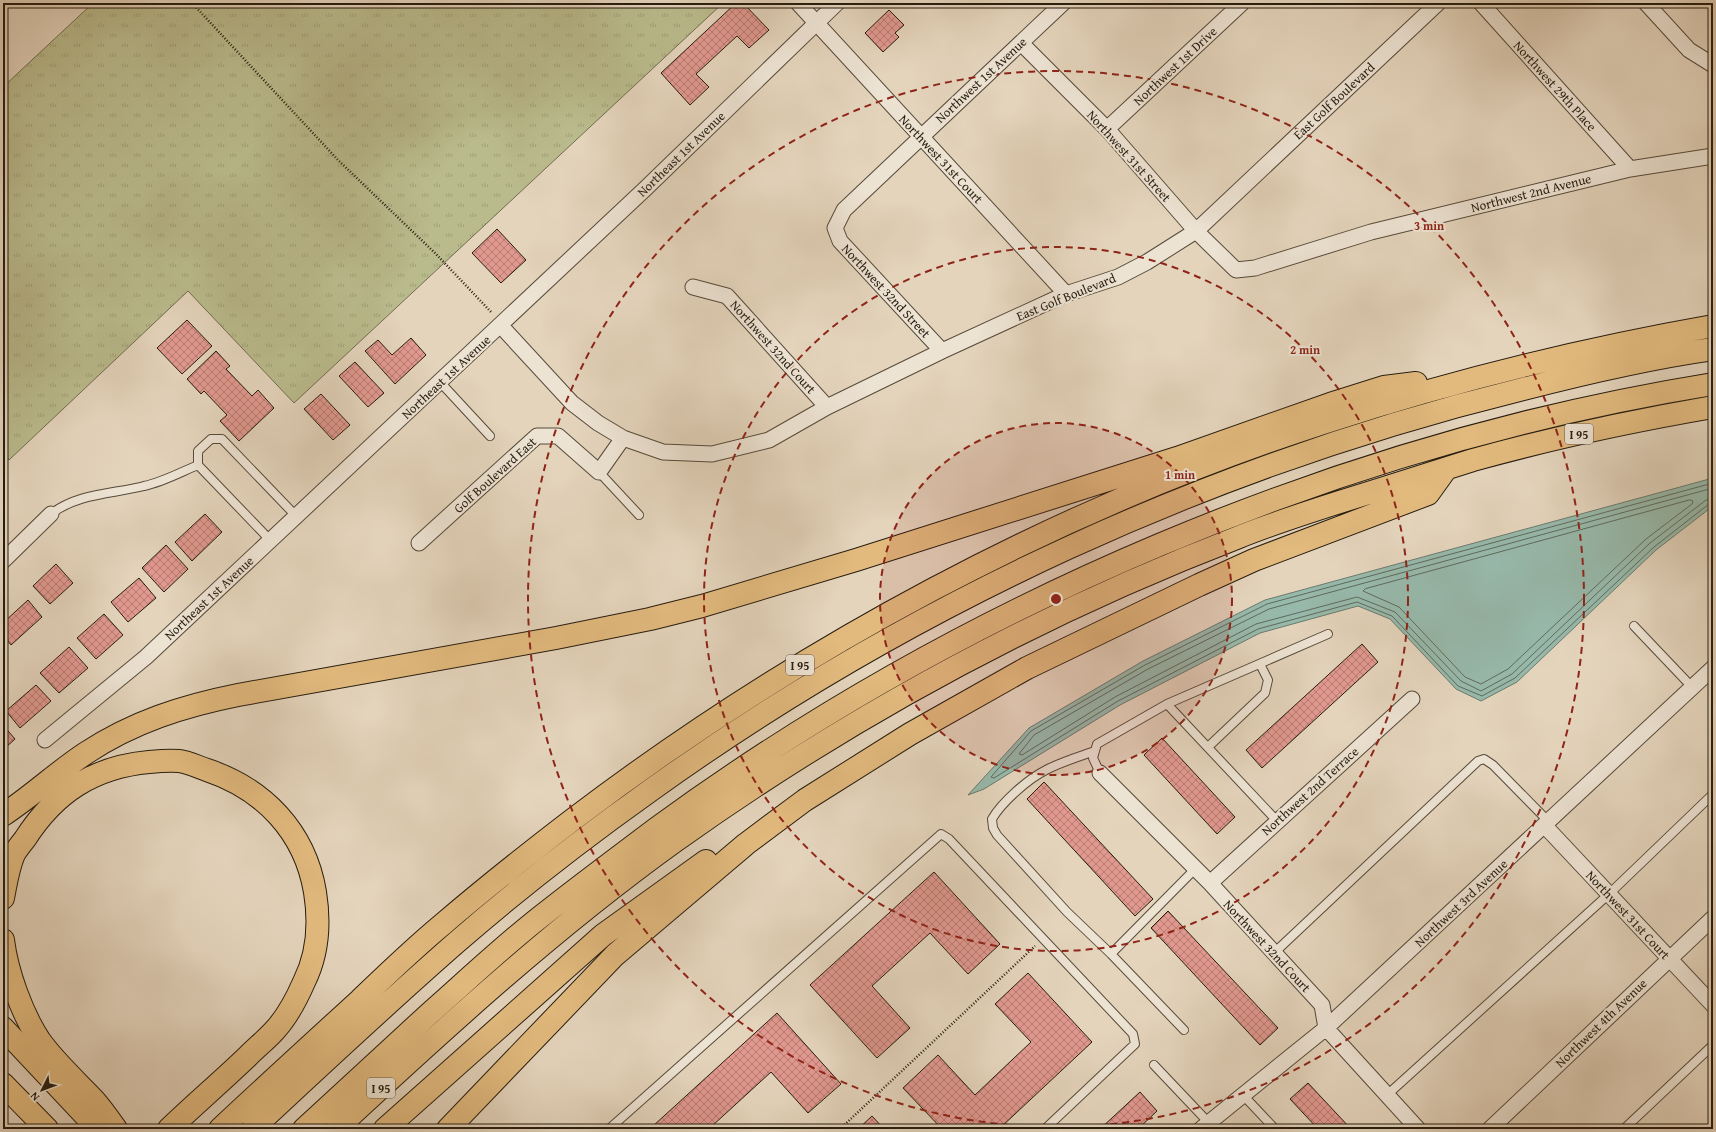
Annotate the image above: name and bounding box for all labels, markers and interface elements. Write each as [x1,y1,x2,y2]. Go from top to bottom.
street label: Northwest 1st Drive [1129,22,1221,110]
street label: Northwest 1st Avenue [931,33,1031,127]
street label: Northwest 29th Place [1509,37,1601,135]
street label: East Golf Boulevard [1289,58,1379,144]
street label: Northwest 31st Street [1082,106,1176,207]
street label: Northeast 1st Avenue [633,107,729,201]
street label: Northwest 31st Court [895,110,988,208]
street label: Northwest 2nd Avenue [1469,169,1593,217]
text: 3 min [1414,217,1444,234]
street label: Northwest 32nd Street [837,240,935,343]
street label: East Golf Boulevard [1013,268,1119,326]
street label: Northwest 32nd Court [726,296,821,398]
street label: Northeast 1st Avenue [397,330,495,424]
text: 2 min [1290,341,1320,358]
road number: I 95 [1565,424,1593,444]
street label: Golf Boulevard East [449,432,541,517]
text: 1 min [1165,466,1195,483]
street label: Northeast 1st Avenue [160,551,258,645]
centre of rings [1049,592,1063,606]
road number: I 95 [786,655,814,675]
street label: Northwest 2nd Terrace [1257,742,1363,840]
street label: Northwest 3rd Avenue [1410,855,1512,951]
street label: Northwest 31st Court [1582,866,1675,964]
street label: Northwest 32nd Court [1219,896,1315,997]
street label: Northwest 4th Avenue [1551,974,1651,1072]
north arrow [22,1070,62,1110]
road number: I 95 [367,1078,395,1098]
text: N [26,1088,43,1105]

